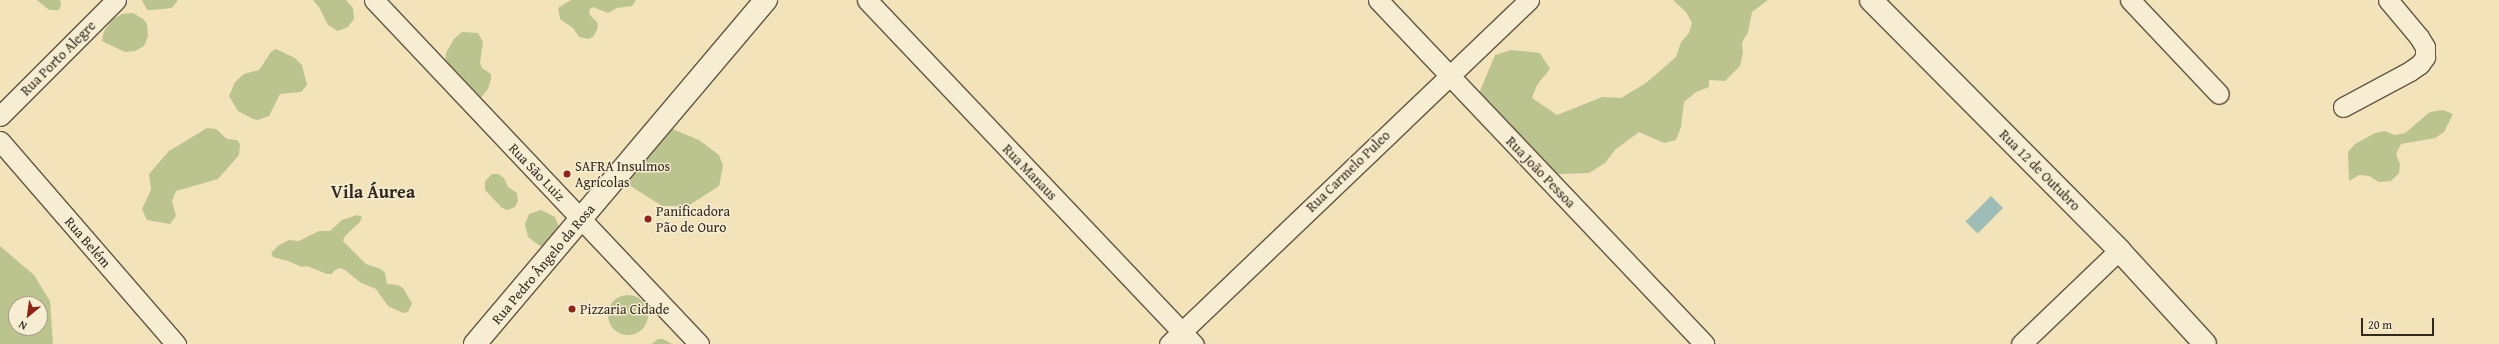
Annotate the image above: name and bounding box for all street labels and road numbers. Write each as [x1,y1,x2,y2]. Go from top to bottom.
street label: Rua Porto Alegre [17,17,99,99]
street label: Rua 12 de Outubro [1996,126,2084,214]
street label: Rua Carmelo Puleo [1303,127,1393,215]
street label: Rua João Pessoa [1503,133,1579,211]
street label: Rua São Luiz [505,140,569,204]
street label: Rua Manaus [999,141,1061,203]
street label: Rua Pedro Ângelo da Rosa [488,201,598,327]
street label: Rua Belém [61,213,115,271]

